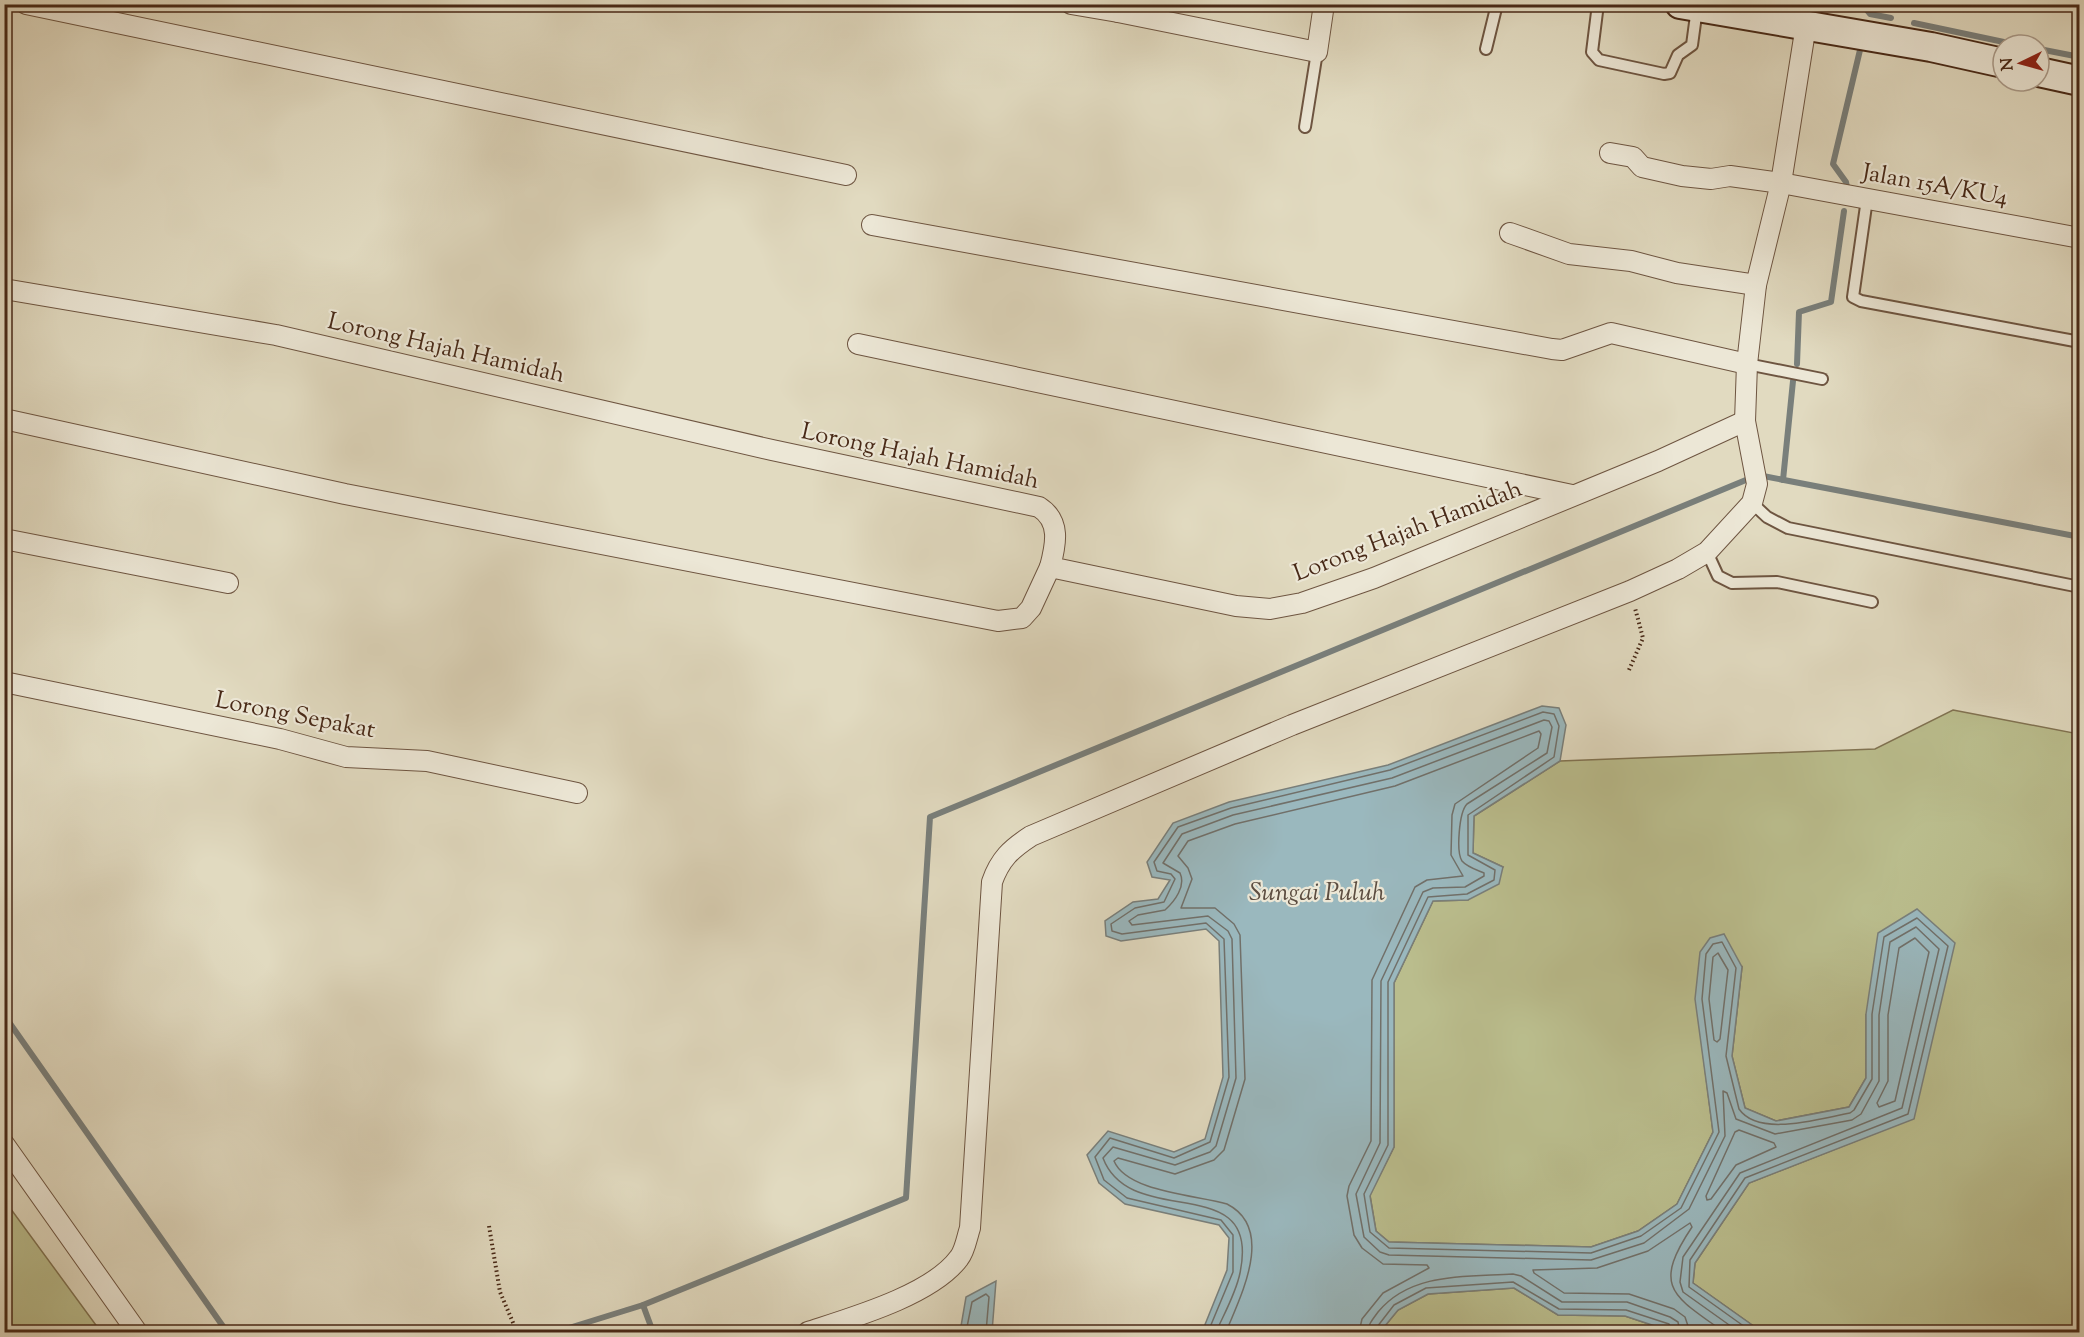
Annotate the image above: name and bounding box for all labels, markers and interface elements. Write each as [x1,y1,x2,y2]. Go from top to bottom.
north arrow [1991,33,2051,93]
text: N [1997,57,2021,71]
street label: Jalan 15A/KU4 [1858,156,2011,216]
street label: Lorong Hajah Hamidah [324,305,568,393]
street label: Lorong Hajah Hamidah [798,415,1042,499]
street label: Lorong Hajah Hamidah [1289,473,1527,591]
street label: Lorong Sepakat [212,684,378,748]
water label: Sungai Puluh [1249,875,1385,912]

